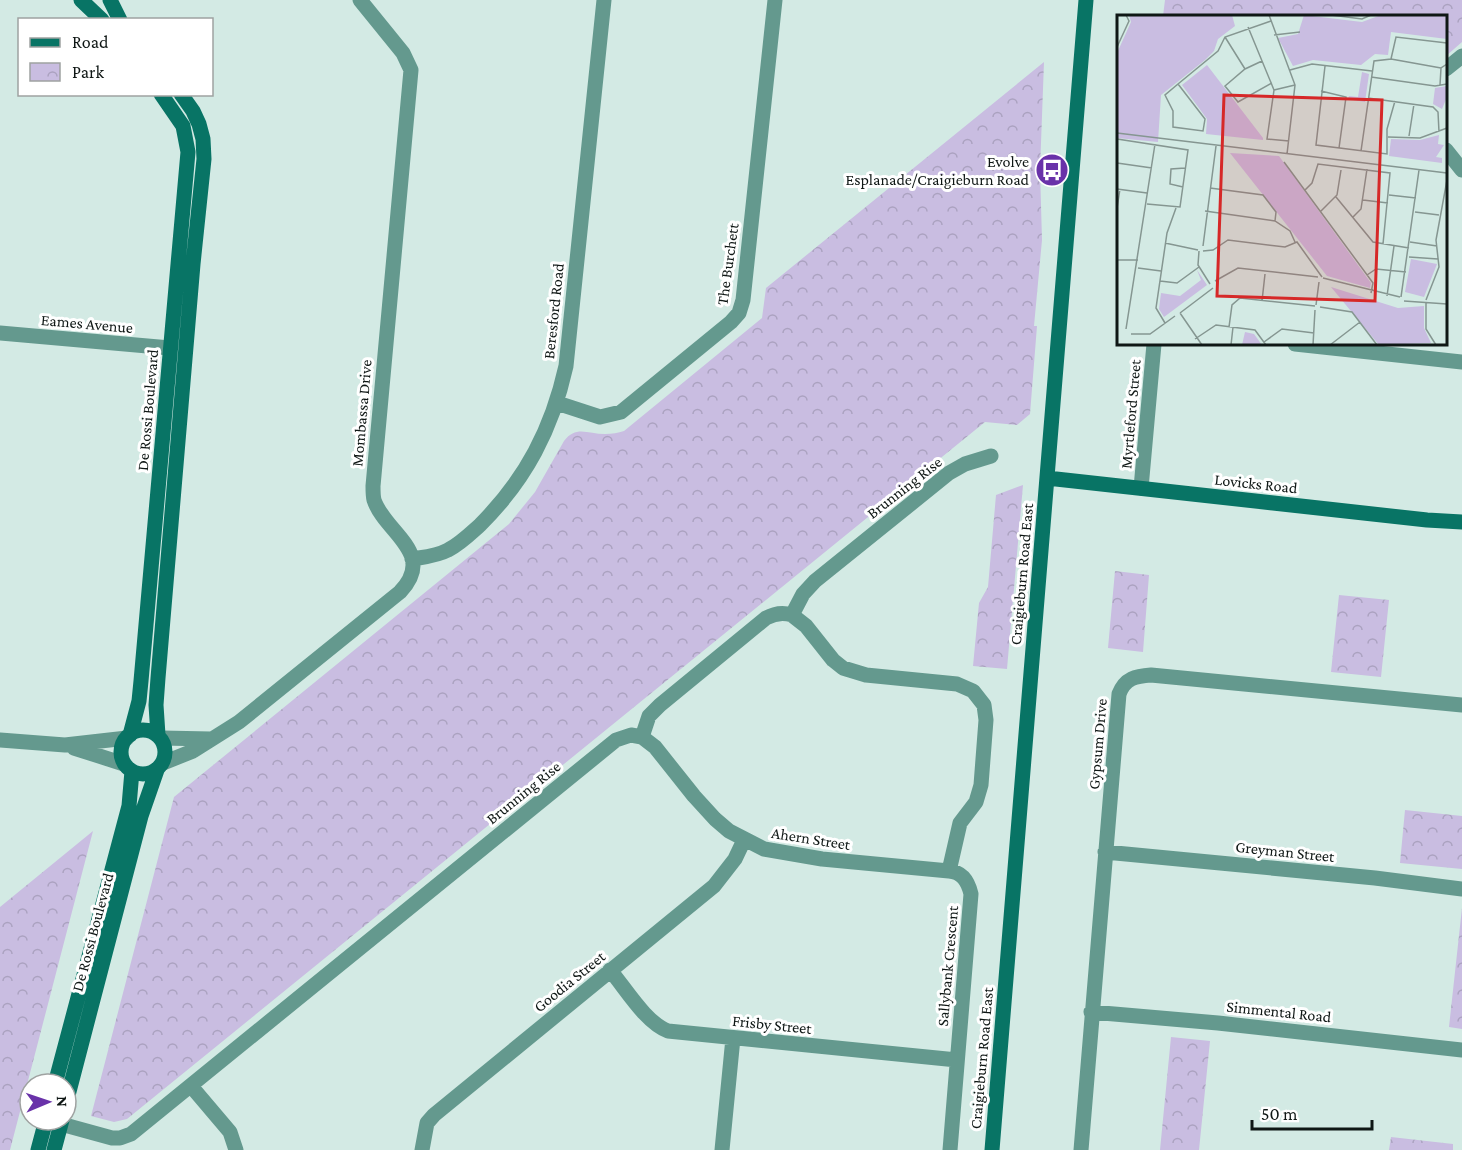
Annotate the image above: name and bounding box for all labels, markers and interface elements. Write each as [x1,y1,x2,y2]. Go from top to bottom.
inset map [1117,15,1447,345]
legend [18,18,213,96]
text: Road [72,32,109,52]
text: Park [72,62,104,82]
bus stop icon: Evolve Esplanade/Craigieburn Road [1034,152,1070,188]
place label: Evolve Esplanade/Craigieburn Road [845,153,1030,189]
street label: The Burchett [713,221,742,306]
street label: Beresford Road [540,262,567,360]
street label: Eames Avenue [40,311,134,336]
street label: De Rossi Boulevard [134,348,161,471]
street label: Myrtleford Street [1117,358,1145,470]
street label: Mombassa Drive [348,359,375,467]
street label: Brunning Rise [864,453,946,523]
street label: Lovicks Road [1214,471,1299,496]
street label: Craigieburn Road East [1007,502,1037,646]
street label: Gypsum Drive [1085,698,1111,790]
street label: Brunning Rise [483,757,564,828]
street label: Ahern Street [770,824,852,853]
street label: Greyman Street [1235,838,1336,866]
street label: De Rossi Boulevard [69,871,117,993]
street label: Sallybank Crescent [934,904,962,1027]
street label: Goodia Street [530,947,609,1015]
street label: Craigieburn Road East [967,986,997,1130]
street label: Simmental Road [1226,998,1333,1026]
street label: Frisby Street [731,1012,813,1038]
north arrow [18,1072,78,1132]
scale bar [1252,1093,1372,1131]
text: N [54,1096,71,1107]
text: 50 m [1261,1104,1298,1124]

